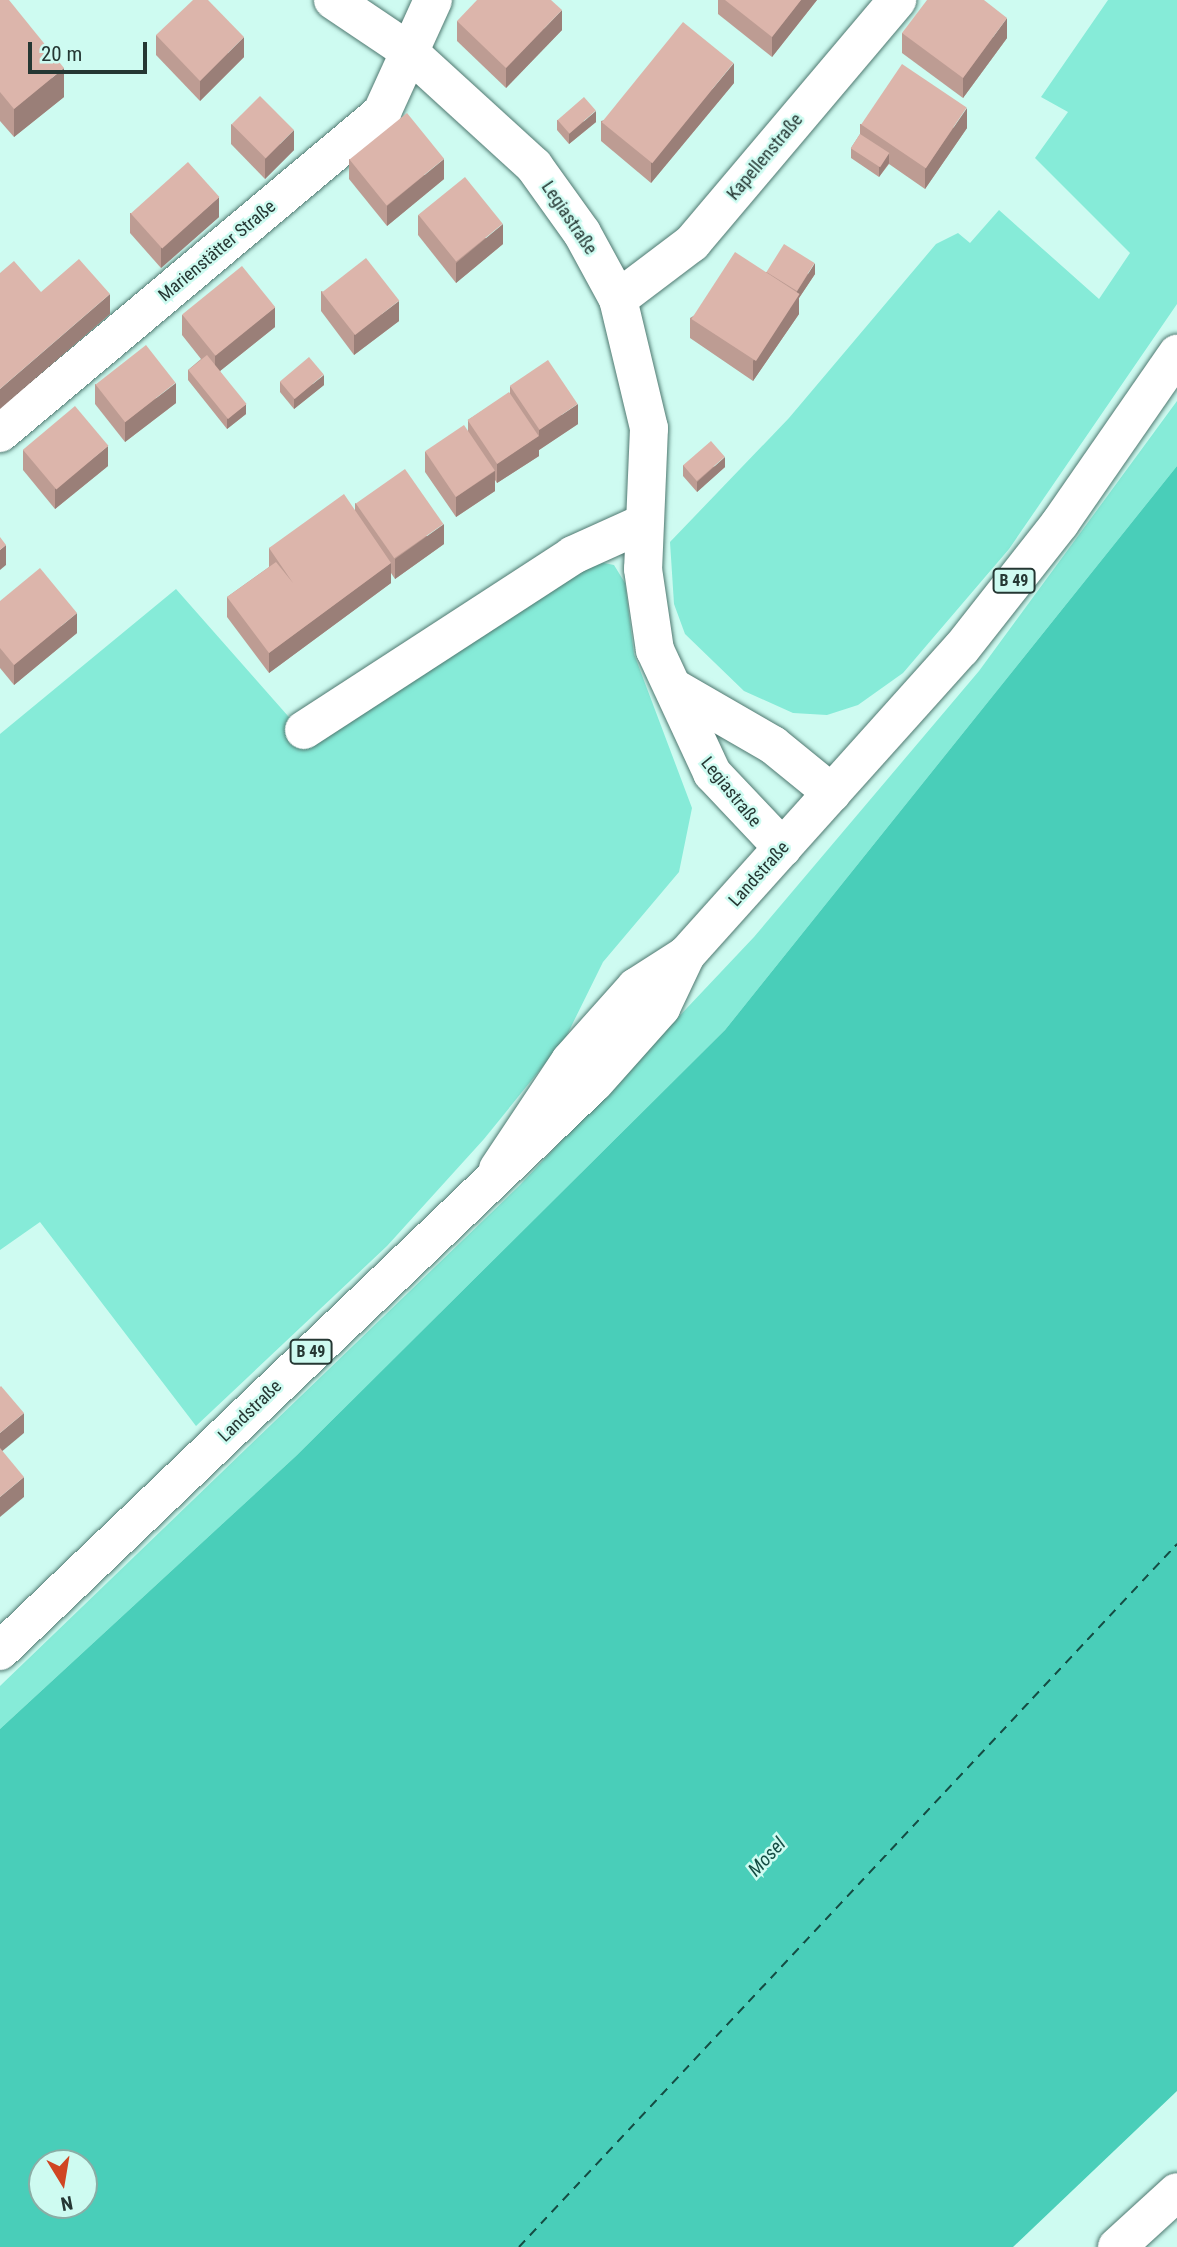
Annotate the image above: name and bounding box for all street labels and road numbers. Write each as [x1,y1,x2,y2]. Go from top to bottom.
street label: Kapellenstraße [723,109,807,205]
street label: Legiastraße [537,177,601,259]
street label: Marienstätter Straße [154,196,280,306]
road number: B 49 [991,568,1037,594]
street label: Legiastraße [696,753,766,831]
street label: Landstraße [724,837,794,911]
road number: B 49 [288,1340,334,1364]
street label: Landstraße [214,1375,286,1447]

